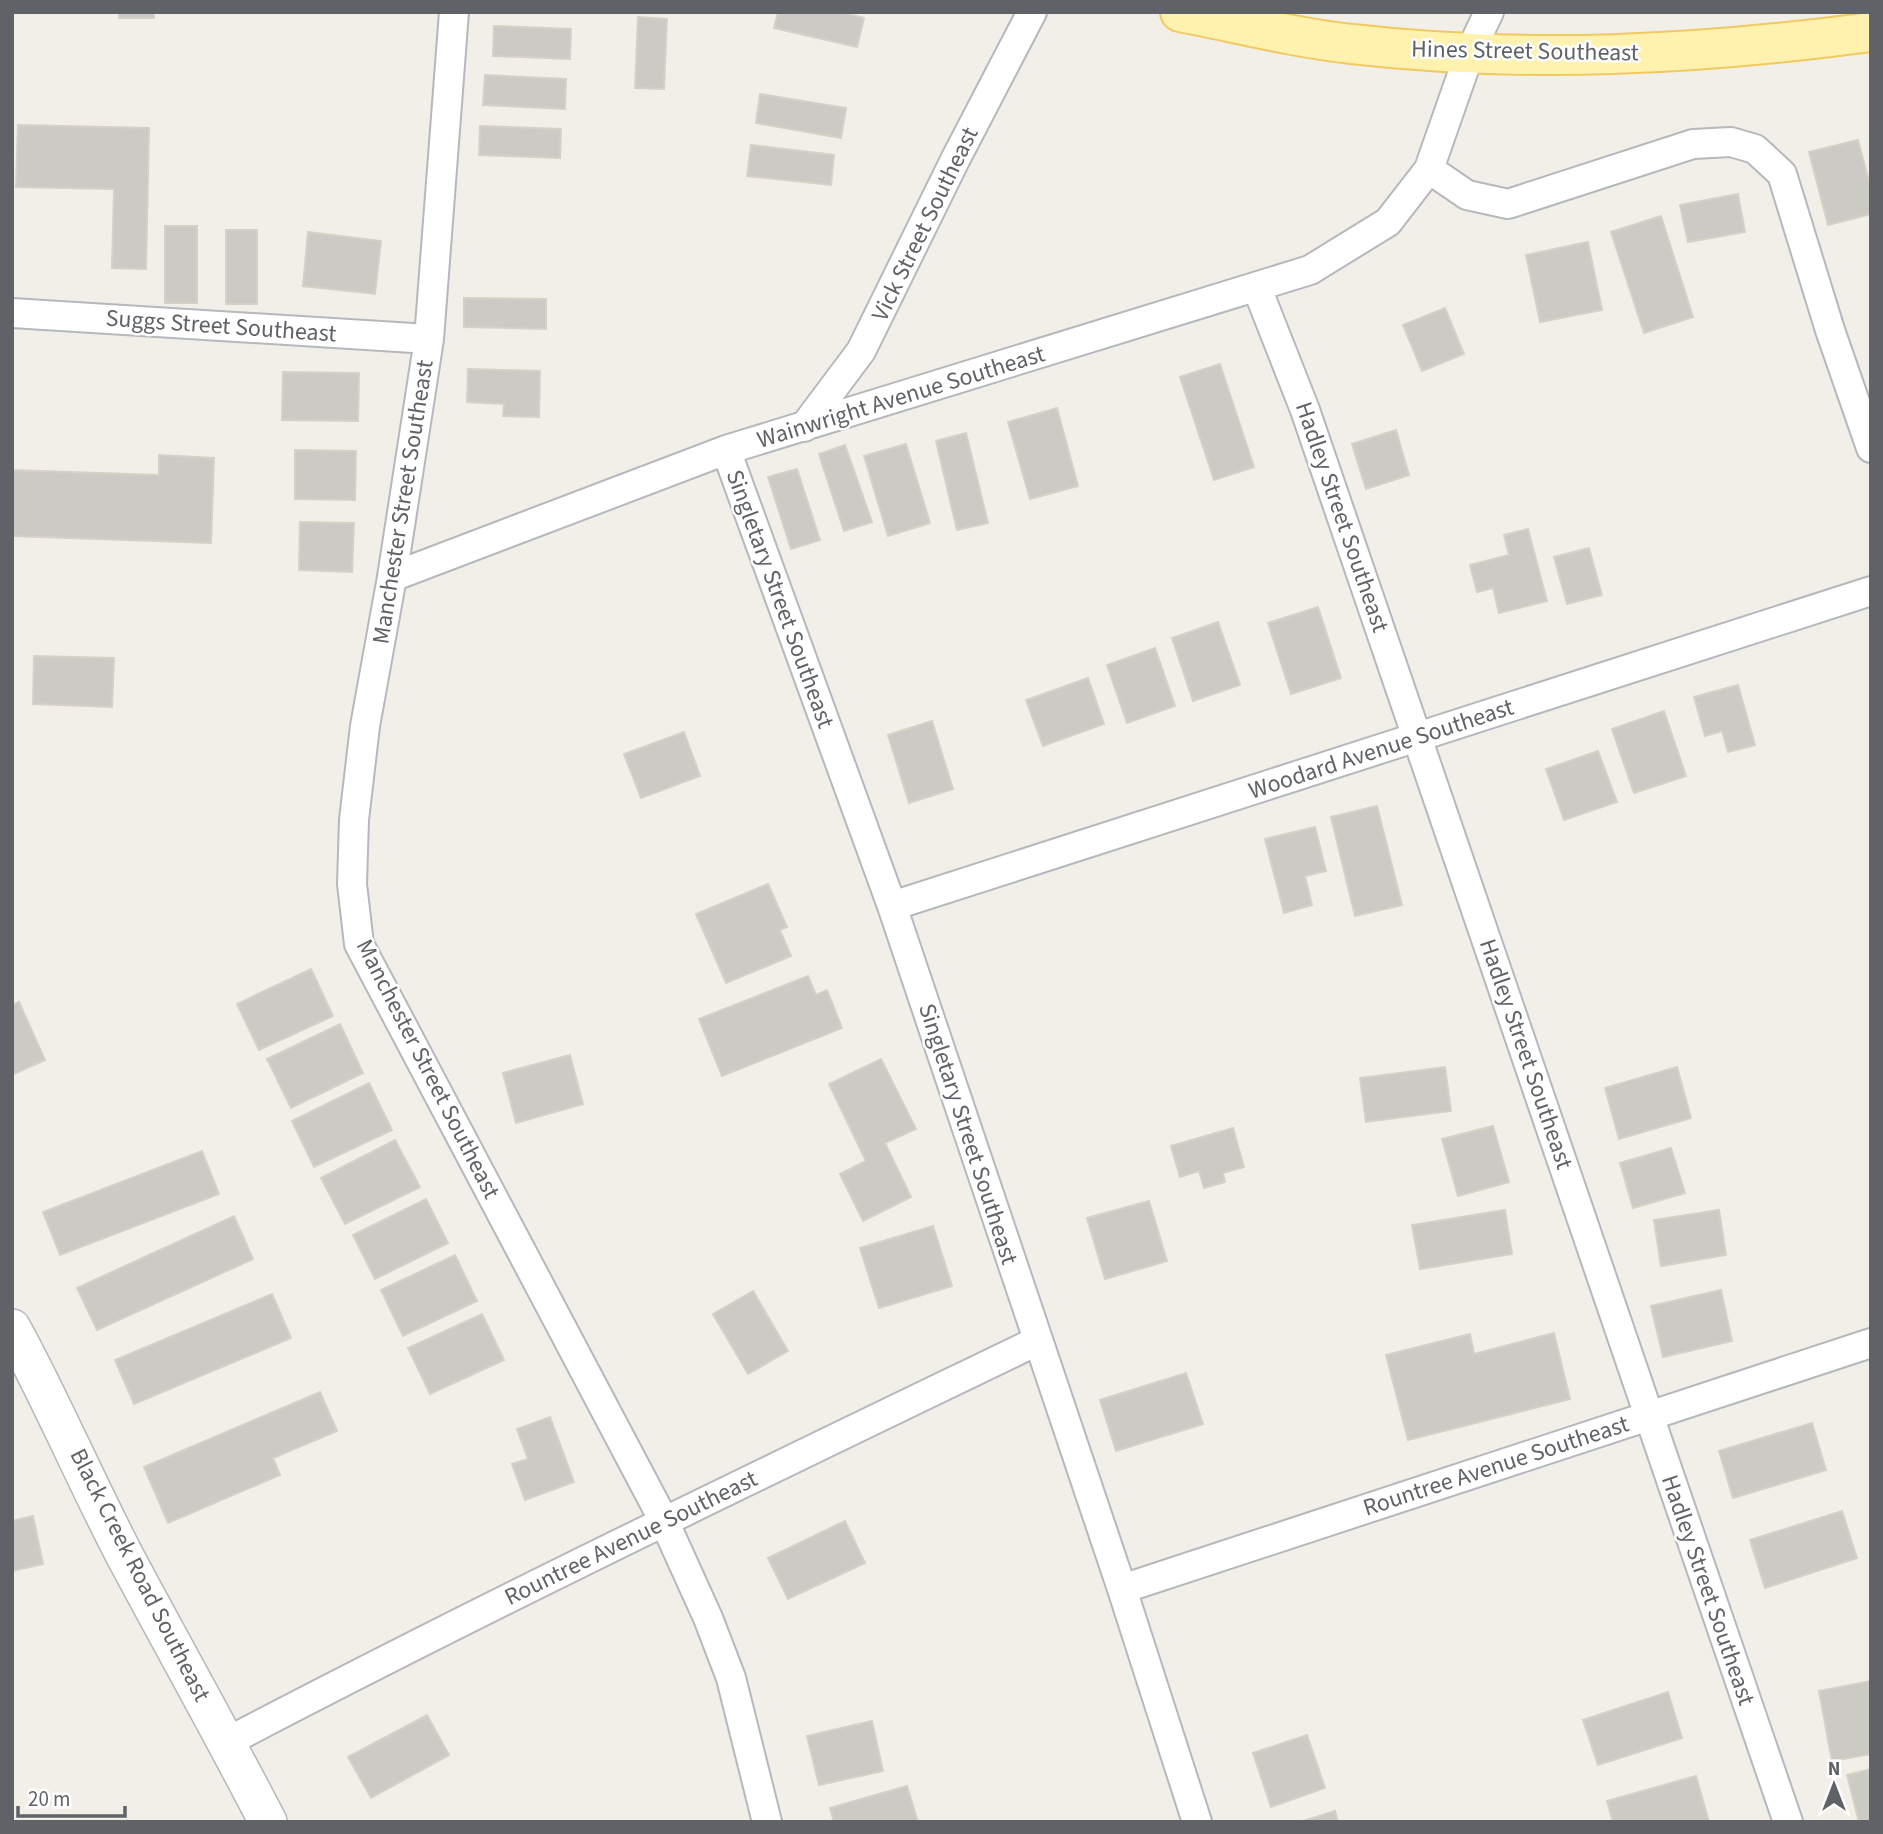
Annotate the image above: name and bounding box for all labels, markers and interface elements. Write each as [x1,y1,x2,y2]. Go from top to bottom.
street label: Hines Street Southeast [1411,32,1639,70]
street label: Vick Street Southeast [863,121,987,327]
street label: Suggs Street Southeast [104,300,338,352]
street label: Wainwright Avenue Southeast [753,337,1049,457]
street label: Manchester Street Southeast [363,357,443,647]
street label: Hadley Street Southeast [1286,397,1398,637]
street label: Singletary Street Southeast [717,465,843,733]
street label: Woodard Avenue Southeast [1244,690,1518,808]
street label: Manchester Street Southeast [347,933,509,1205]
street label: Hadley Street Southeast [1470,934,1582,1174]
street label: Singletary Street Southeast [909,999,1027,1269]
street label: Rountree Avenue Southeast [1359,1406,1633,1526]
street label: Black Creek Road Southeast [61,1442,219,1708]
street label: Rountree Avenue Southeast [499,1461,763,1615]
street label: Hadley Street Southeast [1652,1470,1764,1710]
north arrow [1799,1750,1869,1820]
text: N [1828,1756,1840,1783]
scale bar [18,1774,124,1818]
text: 20 m [28,1784,70,1814]

